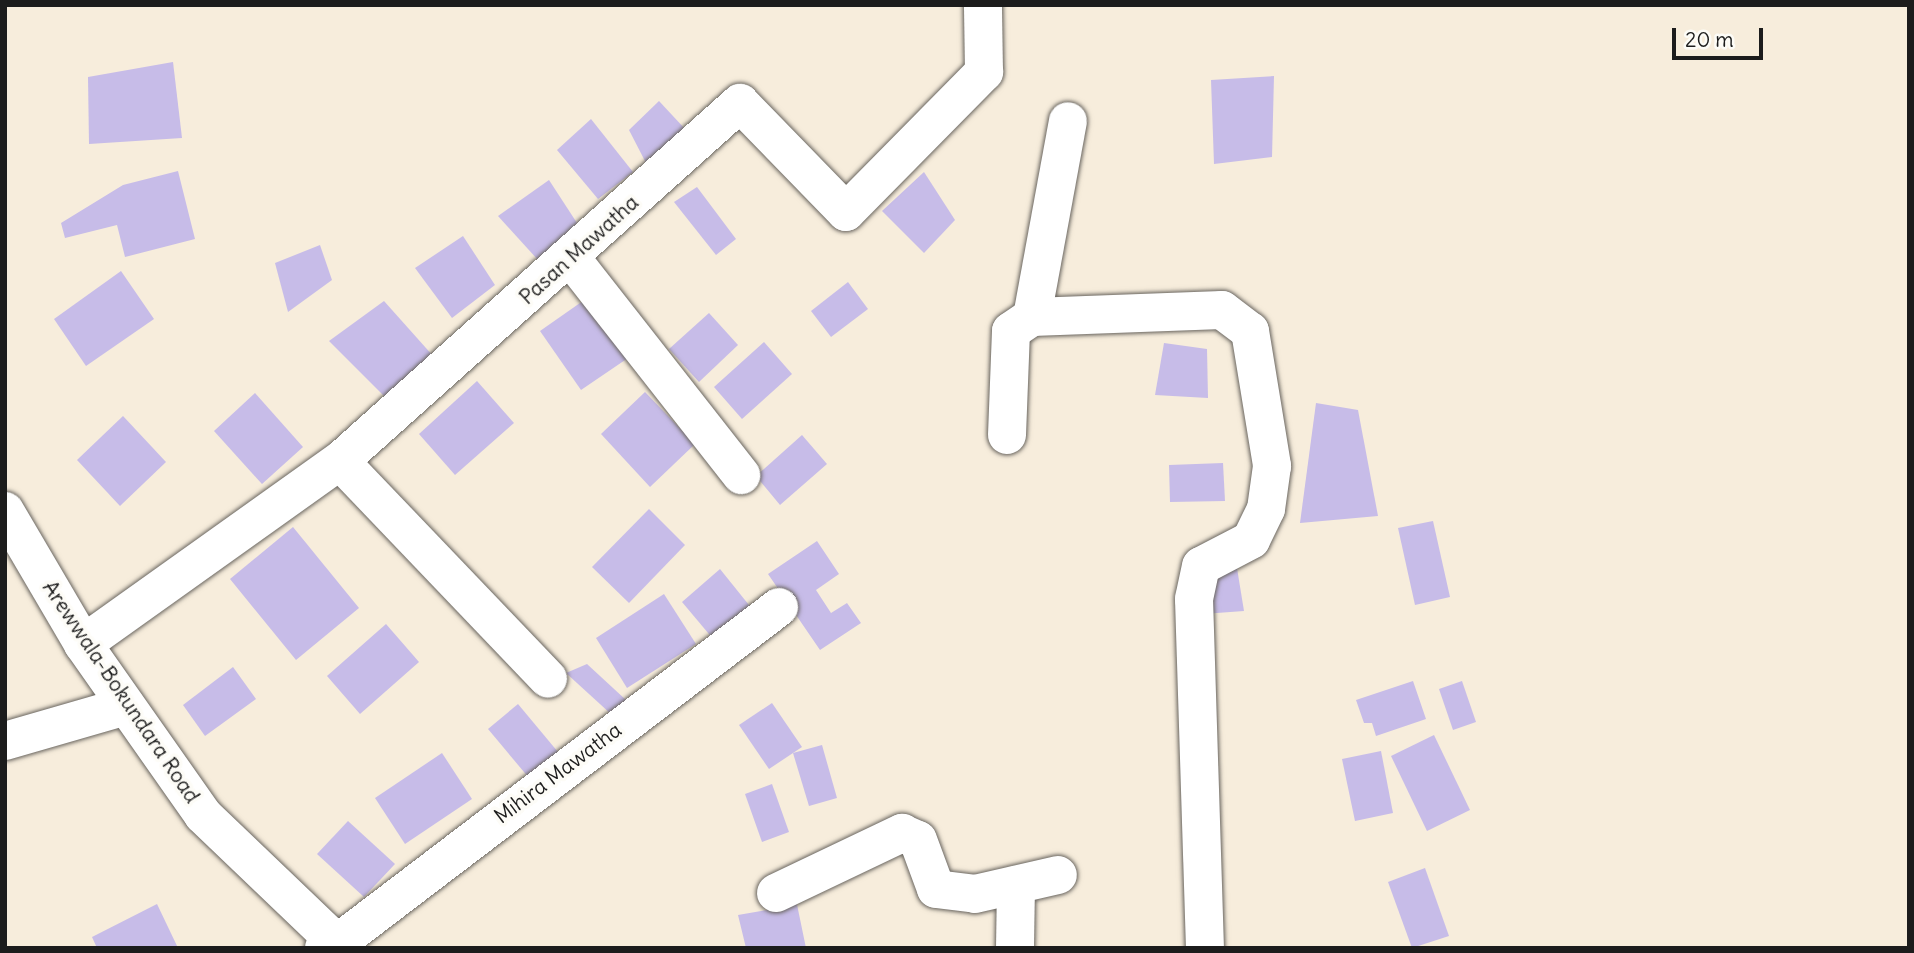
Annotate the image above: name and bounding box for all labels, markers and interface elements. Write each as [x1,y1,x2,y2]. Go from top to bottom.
scale bar [1676,14,1767,58]
text: 20 m [1685,26,1734,53]
street label: Pasan Mawatha [514,190,644,310]
street label: Arewwala-Bokundara Road [37,576,205,808]
street label: Mihira Mawatha [490,717,626,829]

